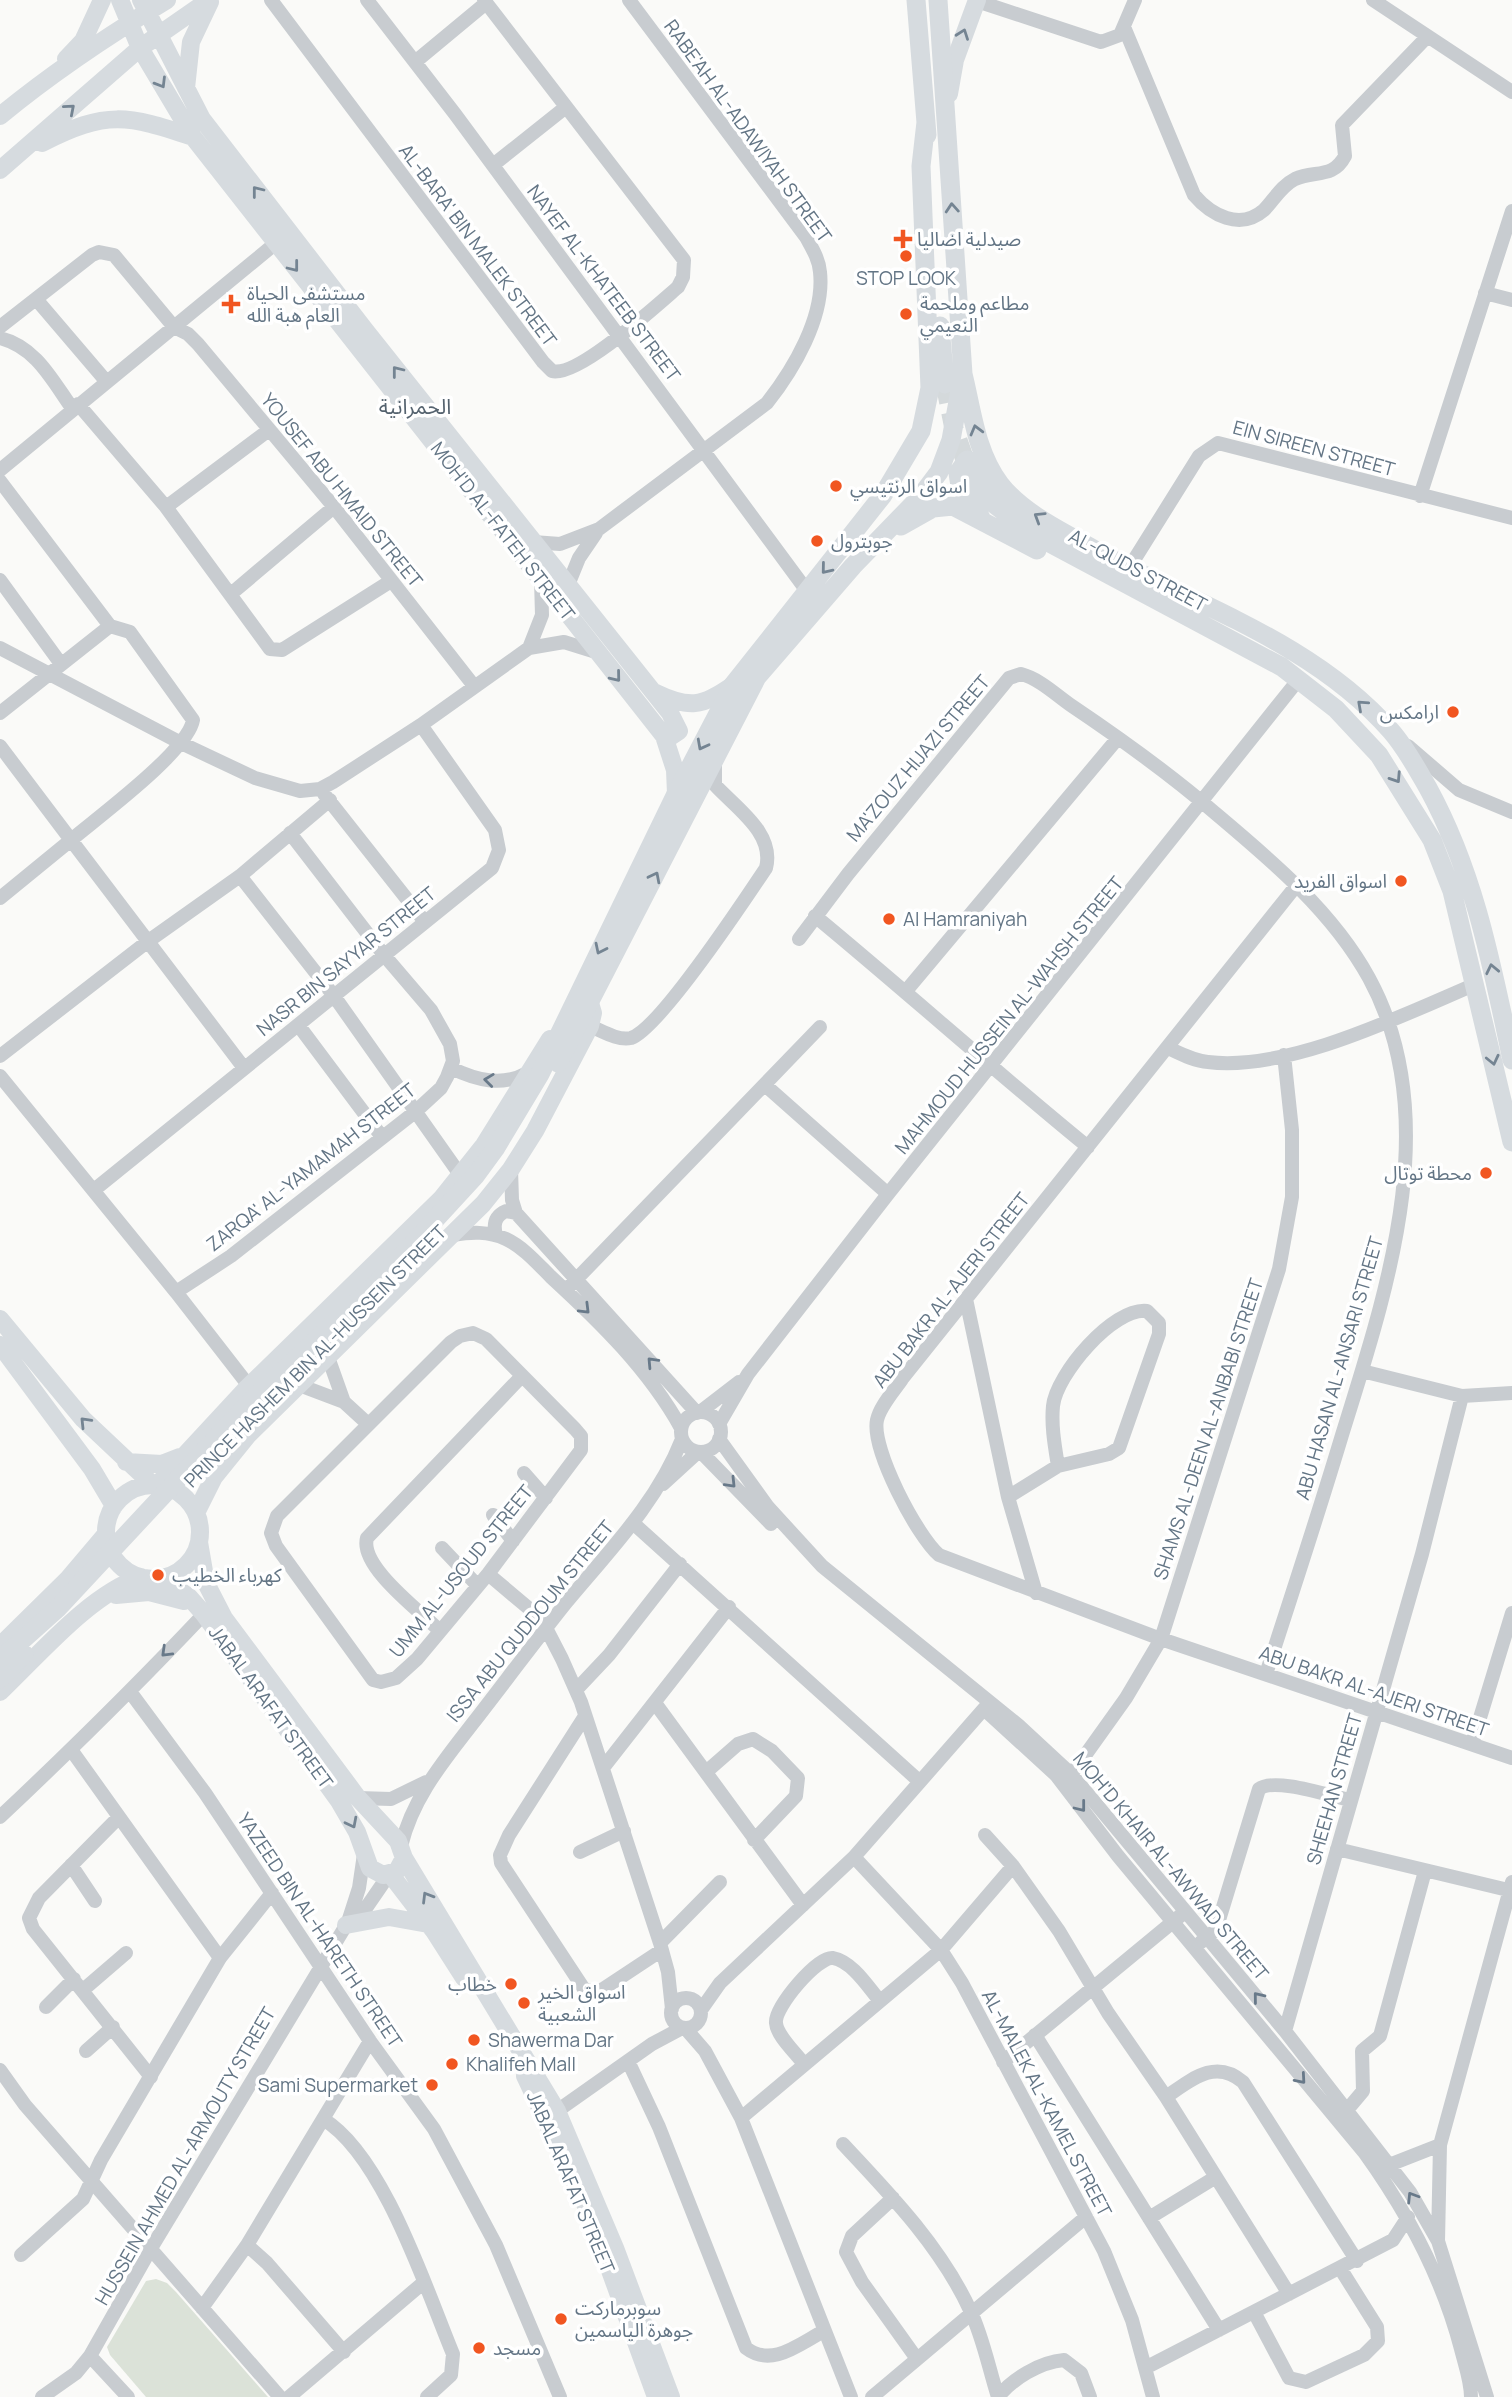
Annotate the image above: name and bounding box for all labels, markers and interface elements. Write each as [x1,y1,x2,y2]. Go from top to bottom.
street label: RABE'AH AL-ADAWIYAH STREET [658,14,838,248]
one-way arrow [955,29,969,41]
one-way arrow [153,75,166,88]
one-way arrow [62,105,75,117]
street label: AL-BARA' BIN MALEK STREET [393,138,563,352]
street label: NAYEF AL-KHATEEB STREET [521,179,687,387]
one-way arrow [253,186,266,199]
one-way arrow [945,202,960,213]
place label: صيدلية اضاليا [917,226,1021,252]
marker: صيدلية اضاليا [895,231,911,247]
marker: STOP LOOK [898,248,914,264]
one-way arrow [286,259,299,271]
place label: STOP LOOK [856,265,957,291]
place label: مستشفى الحياة العام هبة الله [247,280,365,330]
place label: مطاعم وملحمة النعيمي [920,290,1030,340]
marker: مستشفى الحياة العام هبة الله [221,294,241,314]
marker: مطاعم وملحمة النعيمي [898,306,914,322]
one-way arrow [393,366,405,379]
street label: YOUSEF ABU HMAID STREET [255,387,429,593]
district label: الحمرانية [379,392,451,420]
street label: EIN SIREEN STREET [1230,414,1399,482]
one-way arrow [970,424,984,436]
street label: MOH'D AL-FATEH STREET [425,436,581,626]
place label: اسواق الرنتيسي [850,473,967,501]
marker: اسواق الرنتيسي [828,478,844,494]
one-way arrow [1034,512,1047,525]
street label: AL-QUDS STREET [1064,523,1212,618]
place label: جوبترول [831,528,893,554]
marker: جوبترول [809,533,825,549]
one-way arrow [822,560,834,573]
one-way arrow [608,668,620,681]
street label: MA'ZOUZ HIJAZI STREET [840,669,996,847]
place label: ارامكس [1380,699,1439,725]
one-way arrow [1357,700,1370,713]
marker: ارامكس [1445,704,1461,720]
one-way arrow [696,738,710,751]
one-way arrow [1387,770,1400,783]
place label: اسواق الفريد [1294,868,1387,894]
street label: MAHMOUD HUSSEIN AL-WAHSH STREET [889,870,1130,1159]
one-way arrow [647,872,661,884]
marker: اسواق الفريد [1393,873,1409,889]
street label: NASR BIN SAYYAR STREET [251,880,442,1042]
place label: Al Hamraniyah [903,906,1027,932]
marker: Al Hamraniyah [881,911,897,927]
one-way arrow [595,942,609,954]
one-way arrow [1486,963,1501,975]
one-way arrow [1485,1054,1500,1066]
one-way arrow [483,1072,495,1087]
street label: ZARQA' AL-YAMAMAH STREET [201,1077,422,1257]
place label: محطة توتال [1384,1160,1472,1186]
marker: محطة توتال [1478,1165,1494,1181]
street label: ABU BAKR AL-AJERI STREET [867,1186,1036,1393]
street label: PRINCE HASHEM BIN AL-HUSSEIN STREET [178,1219,452,1493]
street label: ABU HASAN AL-ANSARI STREET [1289,1233,1389,1503]
street label: SHAMS AL-DEEN AL-ANBABI STREET [1147,1274,1269,1583]
one-way arrow [577,1301,590,1314]
one-way arrow [647,1357,660,1370]
one-way arrow [81,1417,94,1430]
one-way arrow [723,1474,736,1487]
street label: UMM AL-USOUD STREET [383,1479,539,1663]
street label: ISSA ABU QUDDOUM STREET [441,1514,620,1727]
place label: كهرباء الخطيب [172,1562,283,1588]
marker: كهرباء الخطيب [150,1567,166,1583]
street label: JABAL ARAFAT STREET [203,1620,339,1794]
street label: ABU BAKR AL-AJERI STREET [1256,1639,1493,1743]
one-way arrow [161,1643,174,1656]
street label: SHEEHAN STREET [1300,1710,1368,1868]
street label: MOH'D KHAIR AL-AWWAD STREET [1067,1746,1275,1986]
one-way arrow [1072,1800,1085,1812]
street label: YAZEED BIN AL-HARETH STREET [232,1808,409,2053]
one-way arrow [344,1816,358,1828]
one-way arrow [423,1892,436,1905]
place label: خطاب [448,1971,497,1997]
marker: خطاب [503,1976,519,1992]
place label: اسواق الخير الشعبية [537,1979,626,2027]
street label: AL-MALEK AL-KAMEL STREET [976,1985,1118,2222]
one-way arrow [1253,1993,1266,2005]
marker: اسواق الخير الشعبية [516,1995,532,2011]
street label: HUSSEIN AHMED AL-ARMOUTY STREET [89,2002,282,2310]
place label: Shawerma Dar [488,2027,614,2053]
marker: Shawerma Dar [466,2032,482,2048]
place label: Khalifeh Mall [466,2051,576,2077]
marker: Khalifeh Mall [444,2056,460,2072]
one-way arrow [1293,2071,1305,2084]
place label: Sami Supermarket [258,2072,418,2098]
marker: Sami Supermarket [424,2077,440,2093]
street label: JABAL ARAFAT STREET [521,2087,621,2278]
one-way arrow [1407,2191,1420,2204]
place label: سوبرماركت جوهرة الياسمين [575,2295,693,2343]
marker: سوبرماركت جوهرة الياسمين [553,2311,569,2327]
place label: مسجد [493,2335,541,2361]
marker: مسجد [471,2340,487,2356]

